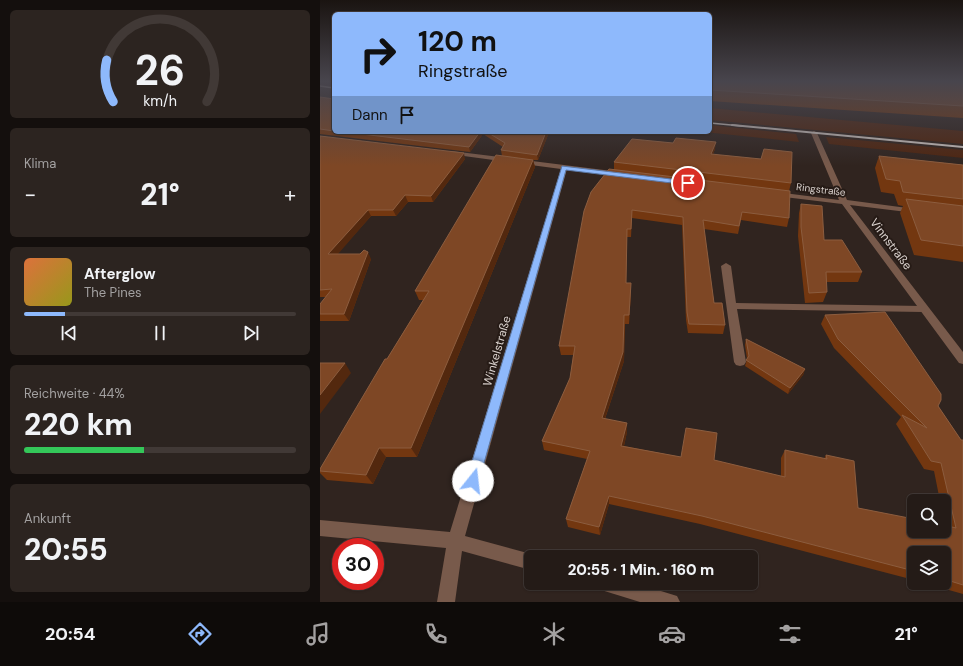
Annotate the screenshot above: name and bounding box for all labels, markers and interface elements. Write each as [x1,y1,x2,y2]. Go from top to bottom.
text: 120 m [418,23,497,60]
icon: right [352,28,404,80]
text: 26 [135,44,185,98]
text: Ringstraße [418,59,507,83]
text: km/h [143,92,177,110]
icon: arrive [396,104,418,126]
text: Dann [352,105,388,125]
text: Klima [24,155,56,172]
pin [671,166,705,200]
icon: arrive [677,172,699,194]
text: 21° [140,175,180,214]
text: − [24,180,36,209]
text: + [284,180,296,209]
street label: Ringstraße [795,180,847,199]
street label: Vinnstraße [866,215,916,273]
text: Afterglow [84,264,156,284]
text: The Pines [84,284,142,301]
street label: Winkelstraße [479,314,515,388]
icon: previous [58,322,80,344]
icon: pause [149,322,171,344]
icon: next [240,322,262,344]
text: Reichweite · 44% [24,385,125,402]
text: 220 km [24,405,133,444]
position arrow [452,460,494,502]
map controls [907,494,951,590]
button: search [907,494,951,538]
text: Ankunft [24,510,71,527]
text: 20:55 [24,530,108,569]
speed limit sign: 30 [332,538,384,590]
button: layers [907,546,951,590]
text: 20:55 · 1 Min. · 160 m [568,560,714,580]
icon: directions [186,620,214,648]
icon: music [304,620,332,648]
icon: phone [422,620,450,648]
icon: climate [540,620,568,648]
icon: car [658,620,686,648]
icon: filters [776,620,804,648]
text: 20:54 [45,622,96,646]
text: 21° [894,622,918,646]

